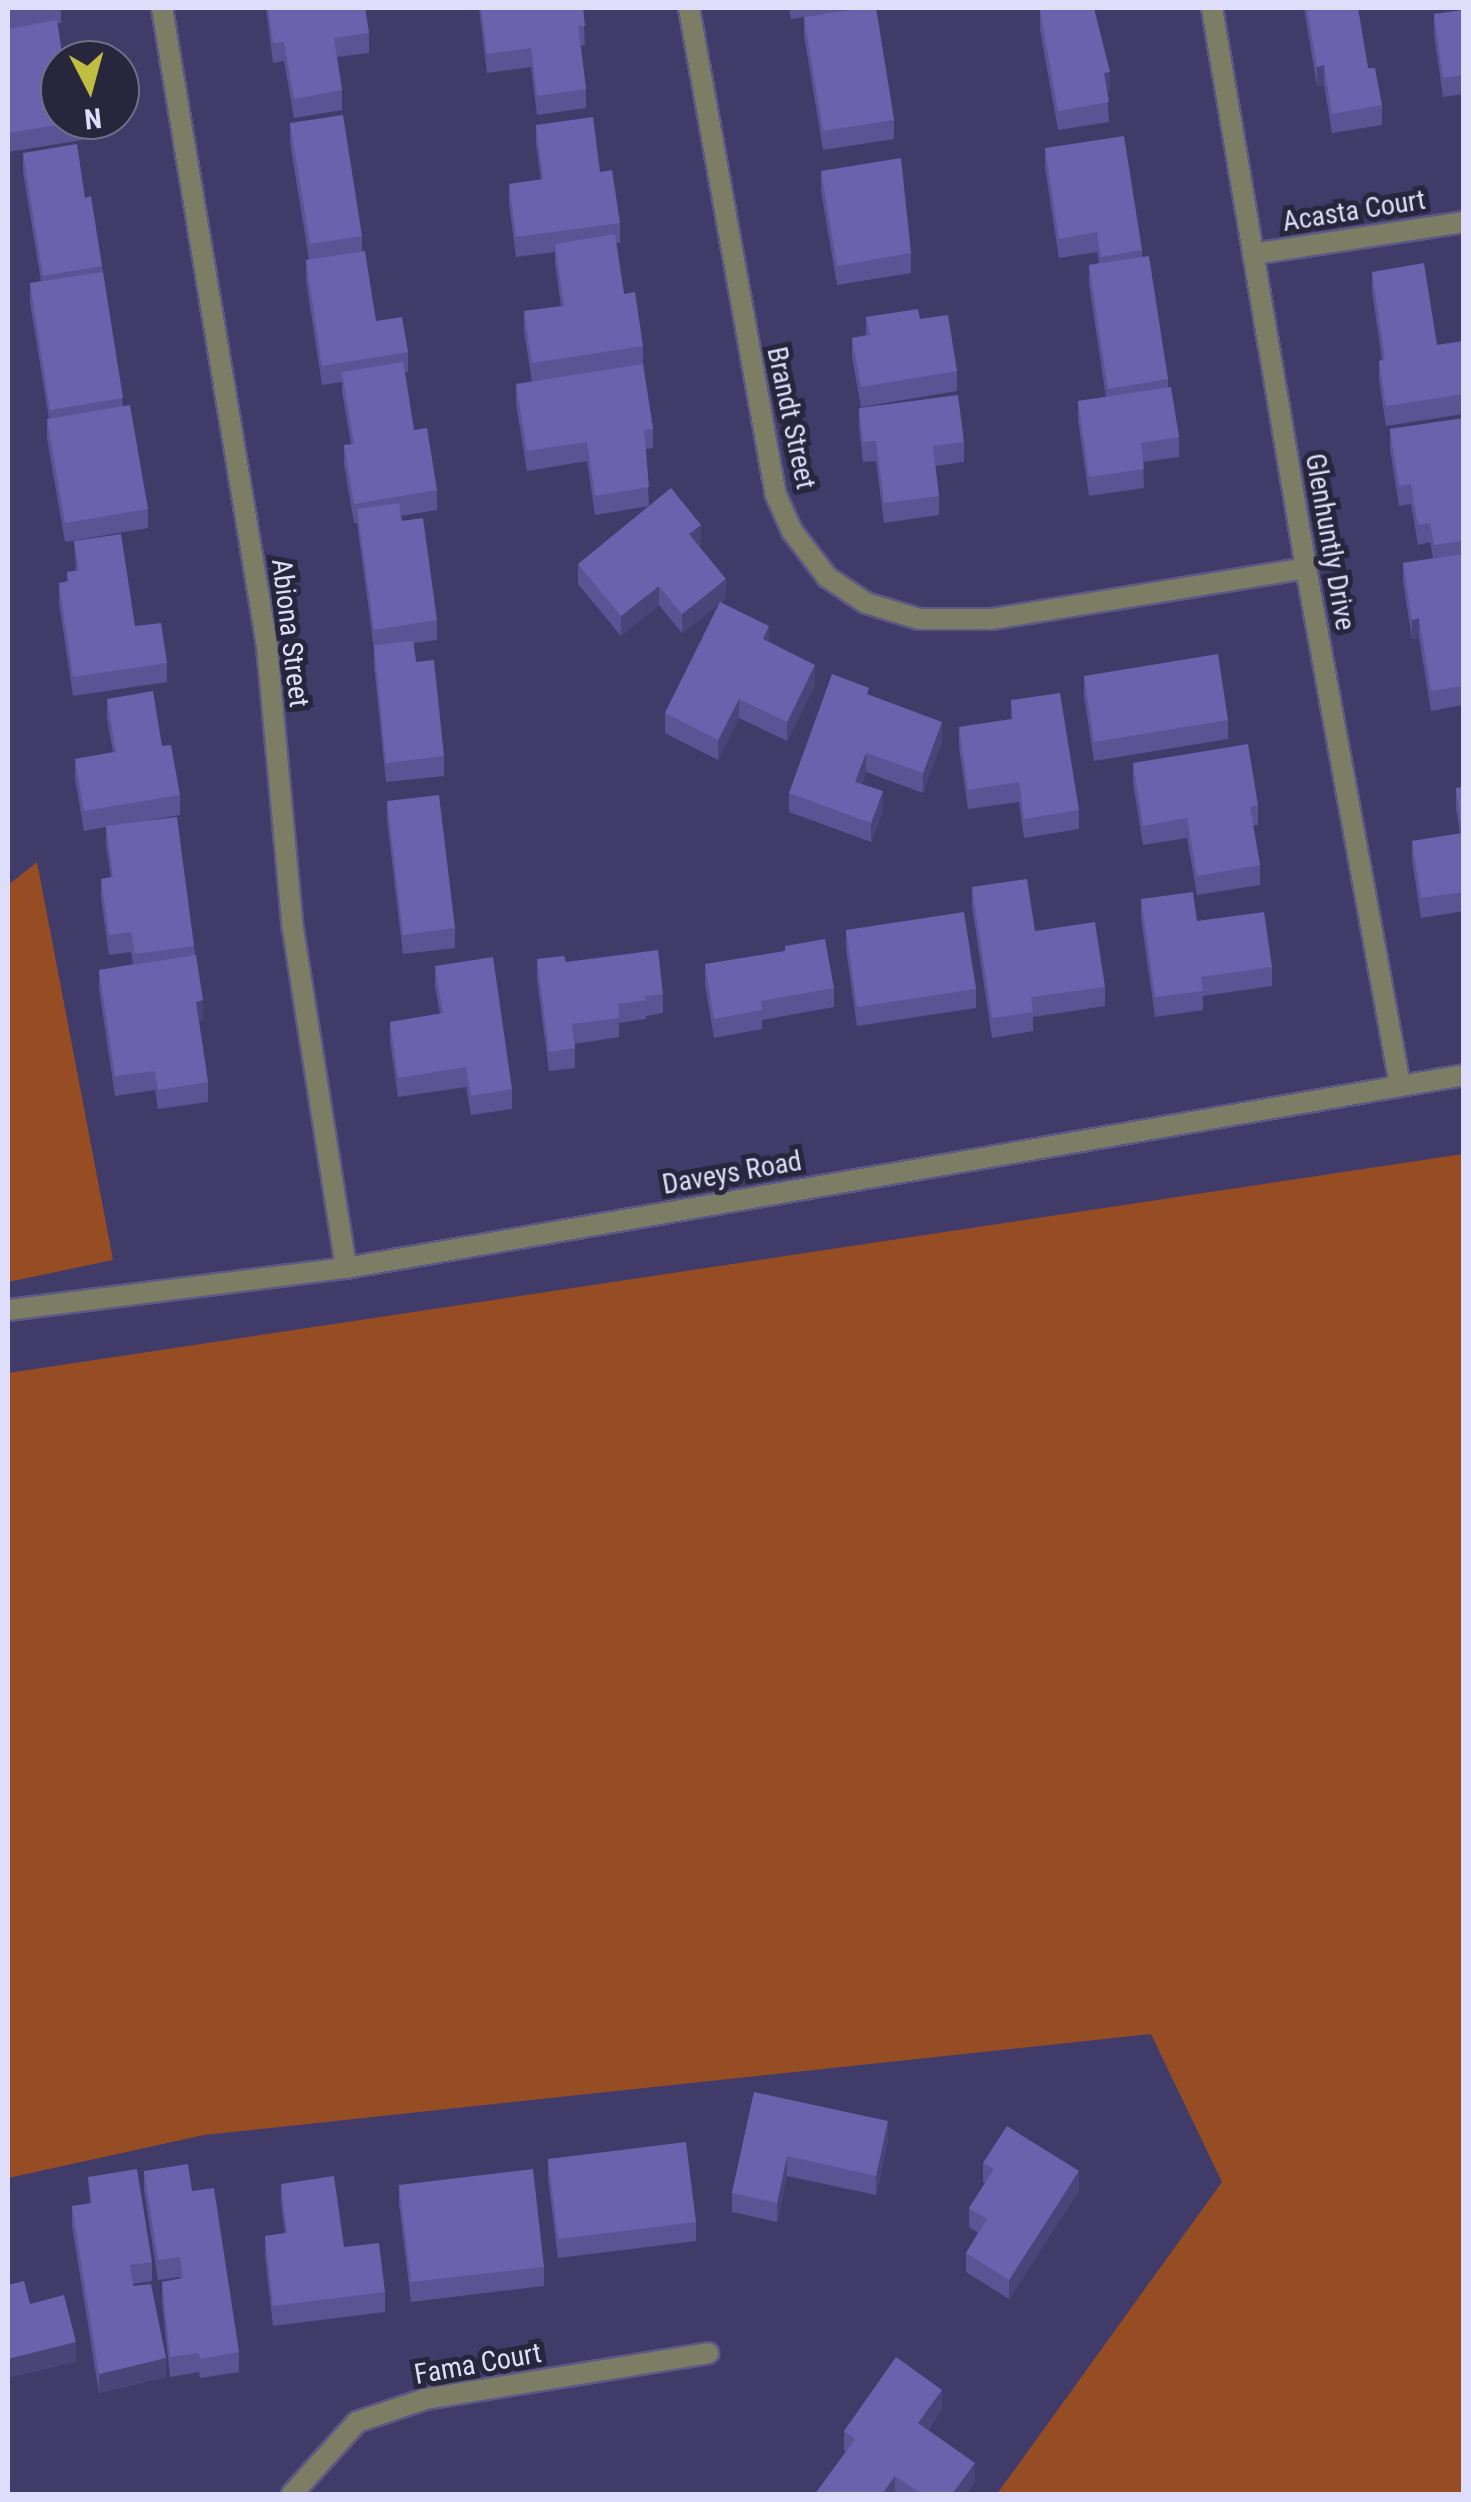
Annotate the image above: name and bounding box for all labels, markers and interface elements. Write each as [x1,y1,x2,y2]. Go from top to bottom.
north arrow [40,40,140,140]
text: N [83,101,103,136]
street label: Acasta Court [1280,183,1428,239]
street label: Brandt Street [760,344,822,492]
street label: Glenhuntly Drive [1298,451,1362,633]
street label: Abiona Street [264,557,316,709]
street label: Daveys Road [660,1144,804,1202]
street label: Fama Court [412,2336,544,2392]

